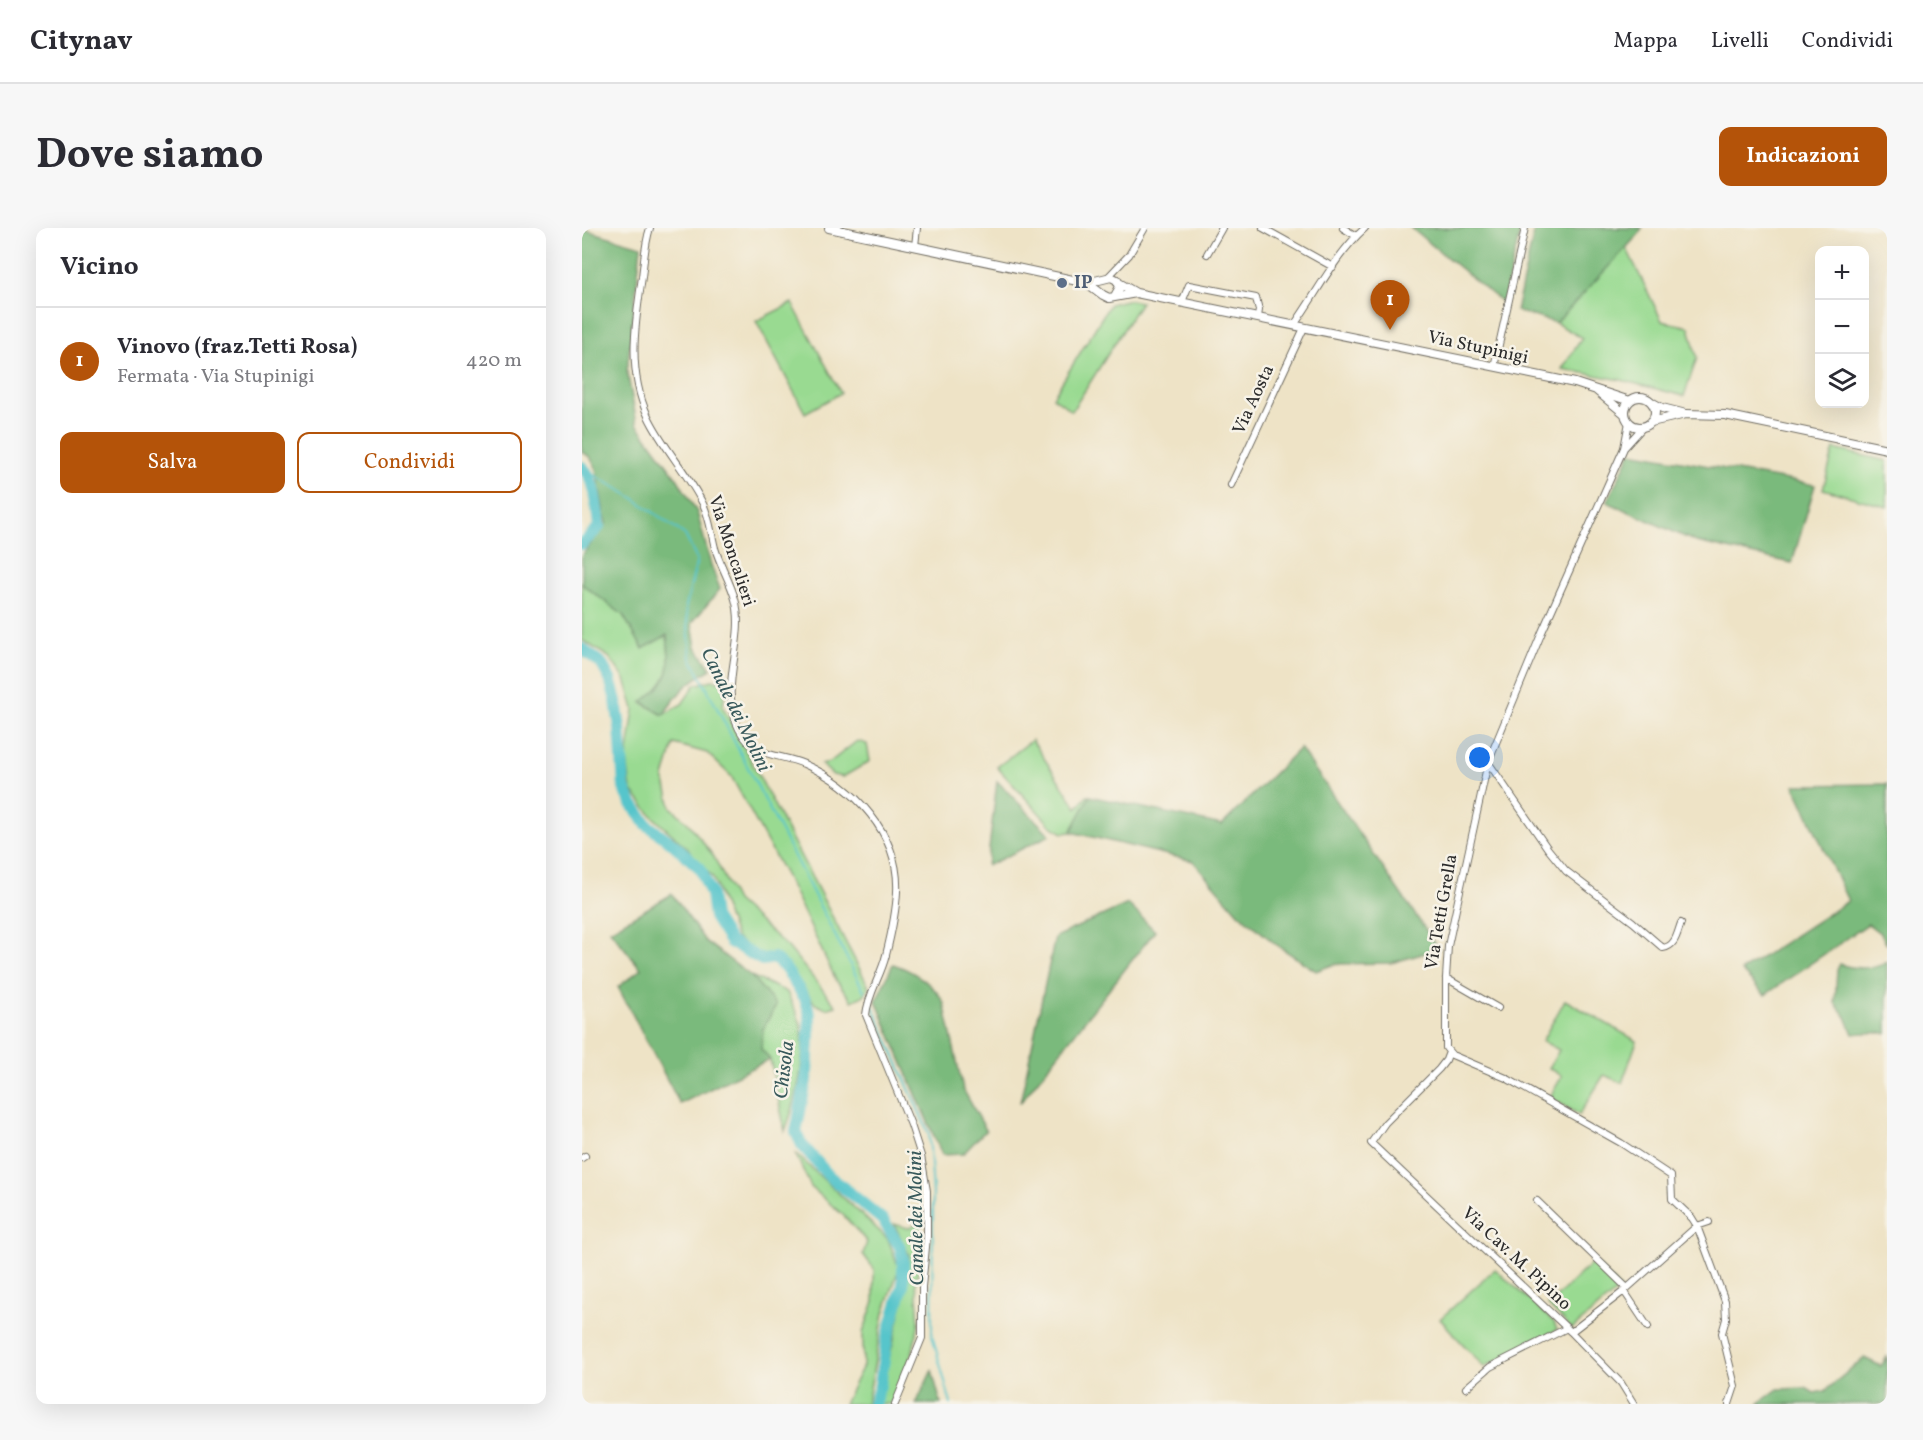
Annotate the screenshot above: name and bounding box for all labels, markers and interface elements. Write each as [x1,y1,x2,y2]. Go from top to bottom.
text: Citynav [30,22,133,61]
text: Mappa [1613,27,1678,56]
text: Livelli [1711,27,1769,56]
text: Condividi [1802,27,1893,56]
text: Dove siamo [36,127,264,186]
button: Indicazioni [1719,127,1887,186]
map controls [1815,246,1869,408]
button: + [1815,246,1869,300]
text: Vicino [60,249,139,285]
place label: IP [1074,271,1092,296]
marker: IP [1055,276,1069,290]
pin: 1 [1370,280,1410,330]
button: − [1815,300,1869,354]
street label: Via Stupinigi [1425,325,1531,371]
text: Vinovo (fraz.Tetti Rosa) [117,332,357,363]
text: 1 [75,347,84,375]
text: 420 m [466,347,522,375]
button: layers [1815,354,1869,408]
street label: Via Aosta [1227,361,1281,439]
text: Fermata · Via Stupinigi [117,363,314,391]
button: Salva [60,432,285,493]
button: Condividi [297,432,522,493]
street label: Via Moncalieri [701,492,761,610]
water label: Canale dei Molini [693,643,778,778]
your location [1465,743,1494,772]
street label: Via Tetti Grella [1420,852,1464,972]
water label: Chisola [768,1039,802,1101]
water label: Canale dei Molini [902,1149,932,1286]
street label: Via Cav. M. Pipino [1456,1201,1576,1317]

